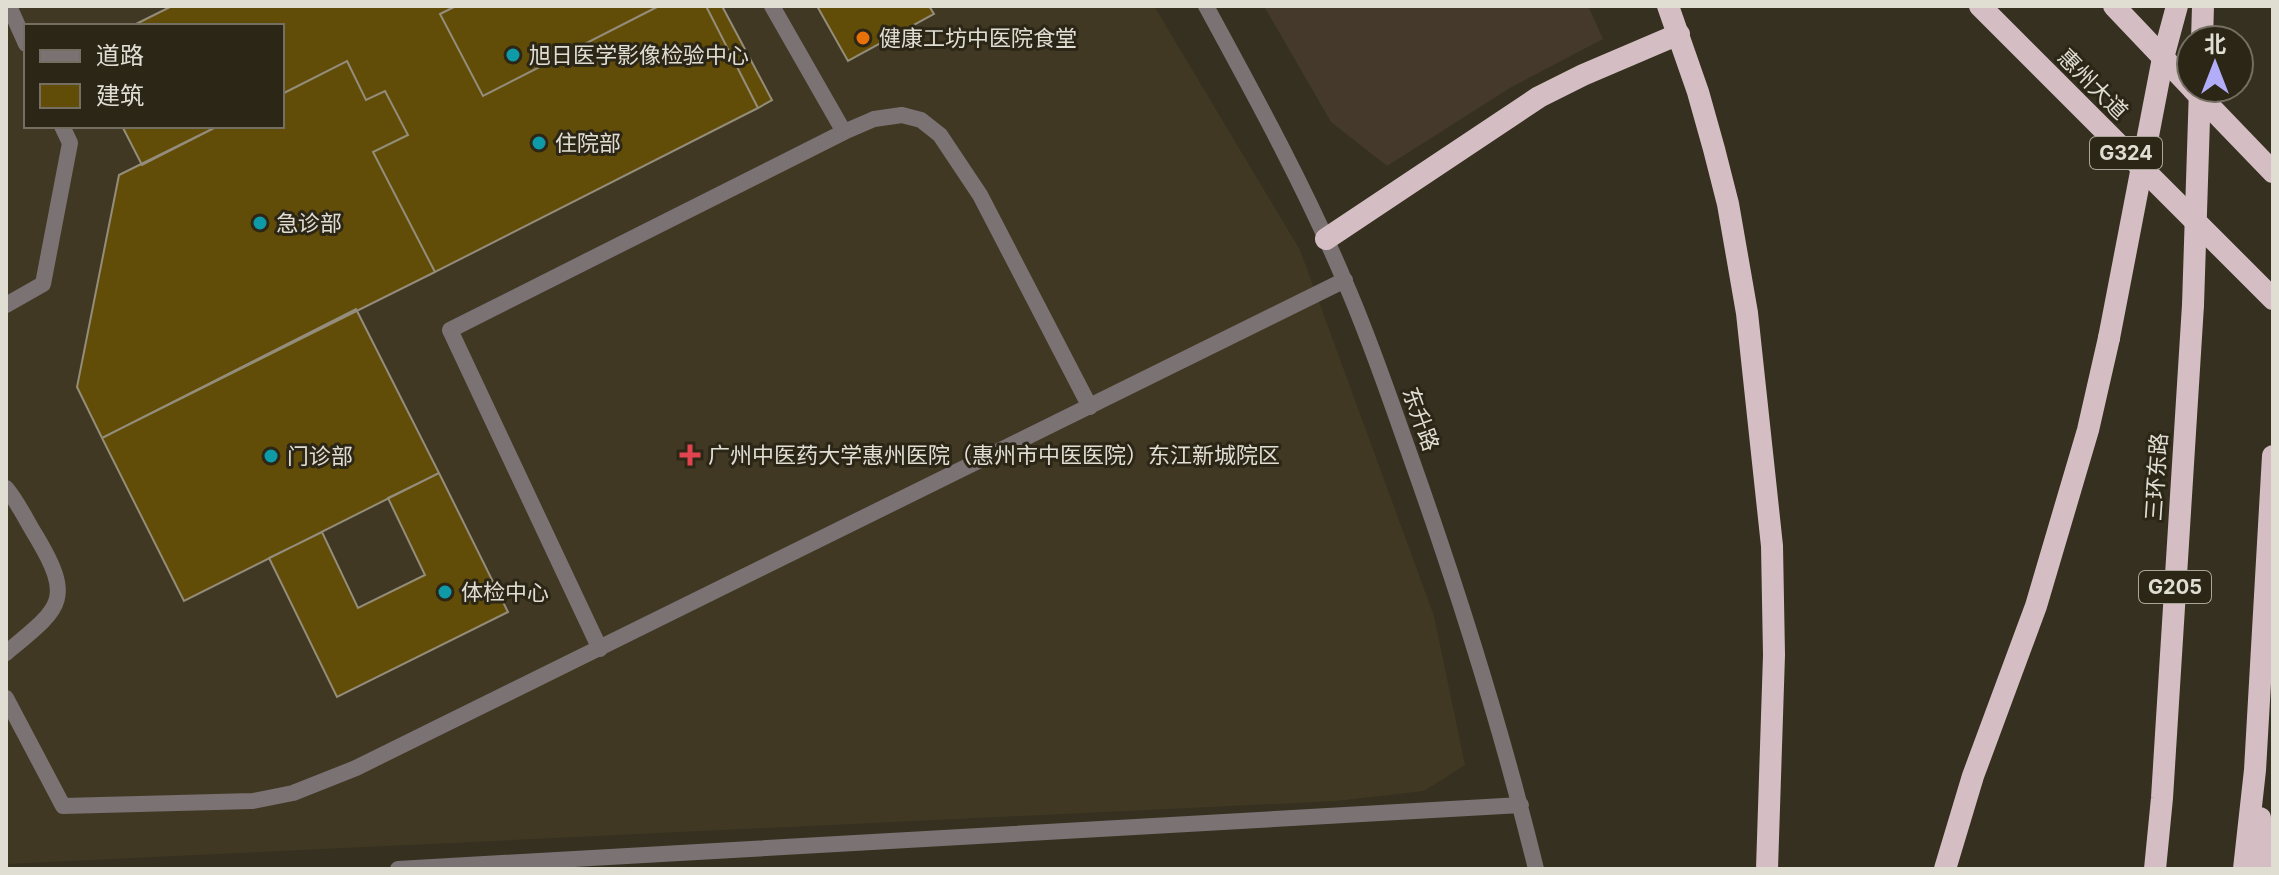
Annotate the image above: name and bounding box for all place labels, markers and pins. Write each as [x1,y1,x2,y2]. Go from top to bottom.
place label: 健康工坊中医院食堂 [879,25,1077,51]
marker: 健康工坊中医院食堂 [854,29,872,47]
place label: 旭日医学影像检验中心 [529,42,749,68]
marker: 旭日医学影像检验中心 [504,46,522,64]
place label: 住院部 [555,130,621,156]
marker: 住院部 [530,134,548,152]
place label: 急诊部 [276,210,342,236]
marker: 急诊部 [251,214,269,232]
place label: 广州中医药大学惠州医院（惠州市中医医院）东江新城院区 [708,442,1280,468]
place label: 门诊部 [287,443,353,469]
marker: 广州中医药大学惠州医院（惠州市中医医院）东江新城院区 [679,444,701,466]
marker: 门诊部 [262,447,280,465]
place label: 体检中心 [461,579,549,605]
marker: 体检中心 [436,583,454,601]

